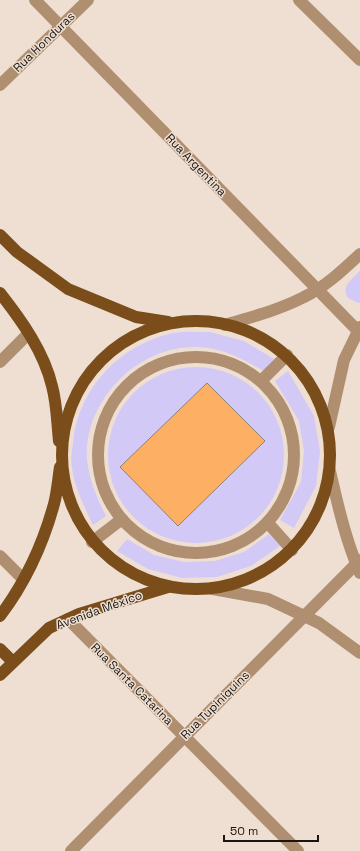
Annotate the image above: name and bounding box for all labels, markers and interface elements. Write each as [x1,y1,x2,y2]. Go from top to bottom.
street label: Rua Honduras [10,8,78,76]
street label: Rua Argentina [162,130,230,200]
street label: Avenida México [54,587,144,633]
street label: Rua Santa Catarina [87,639,177,729]
street label: Rua Tupiniquins [177,667,253,743]
scale bar [224,817,318,843]
text: 50 m [230,823,258,839]

